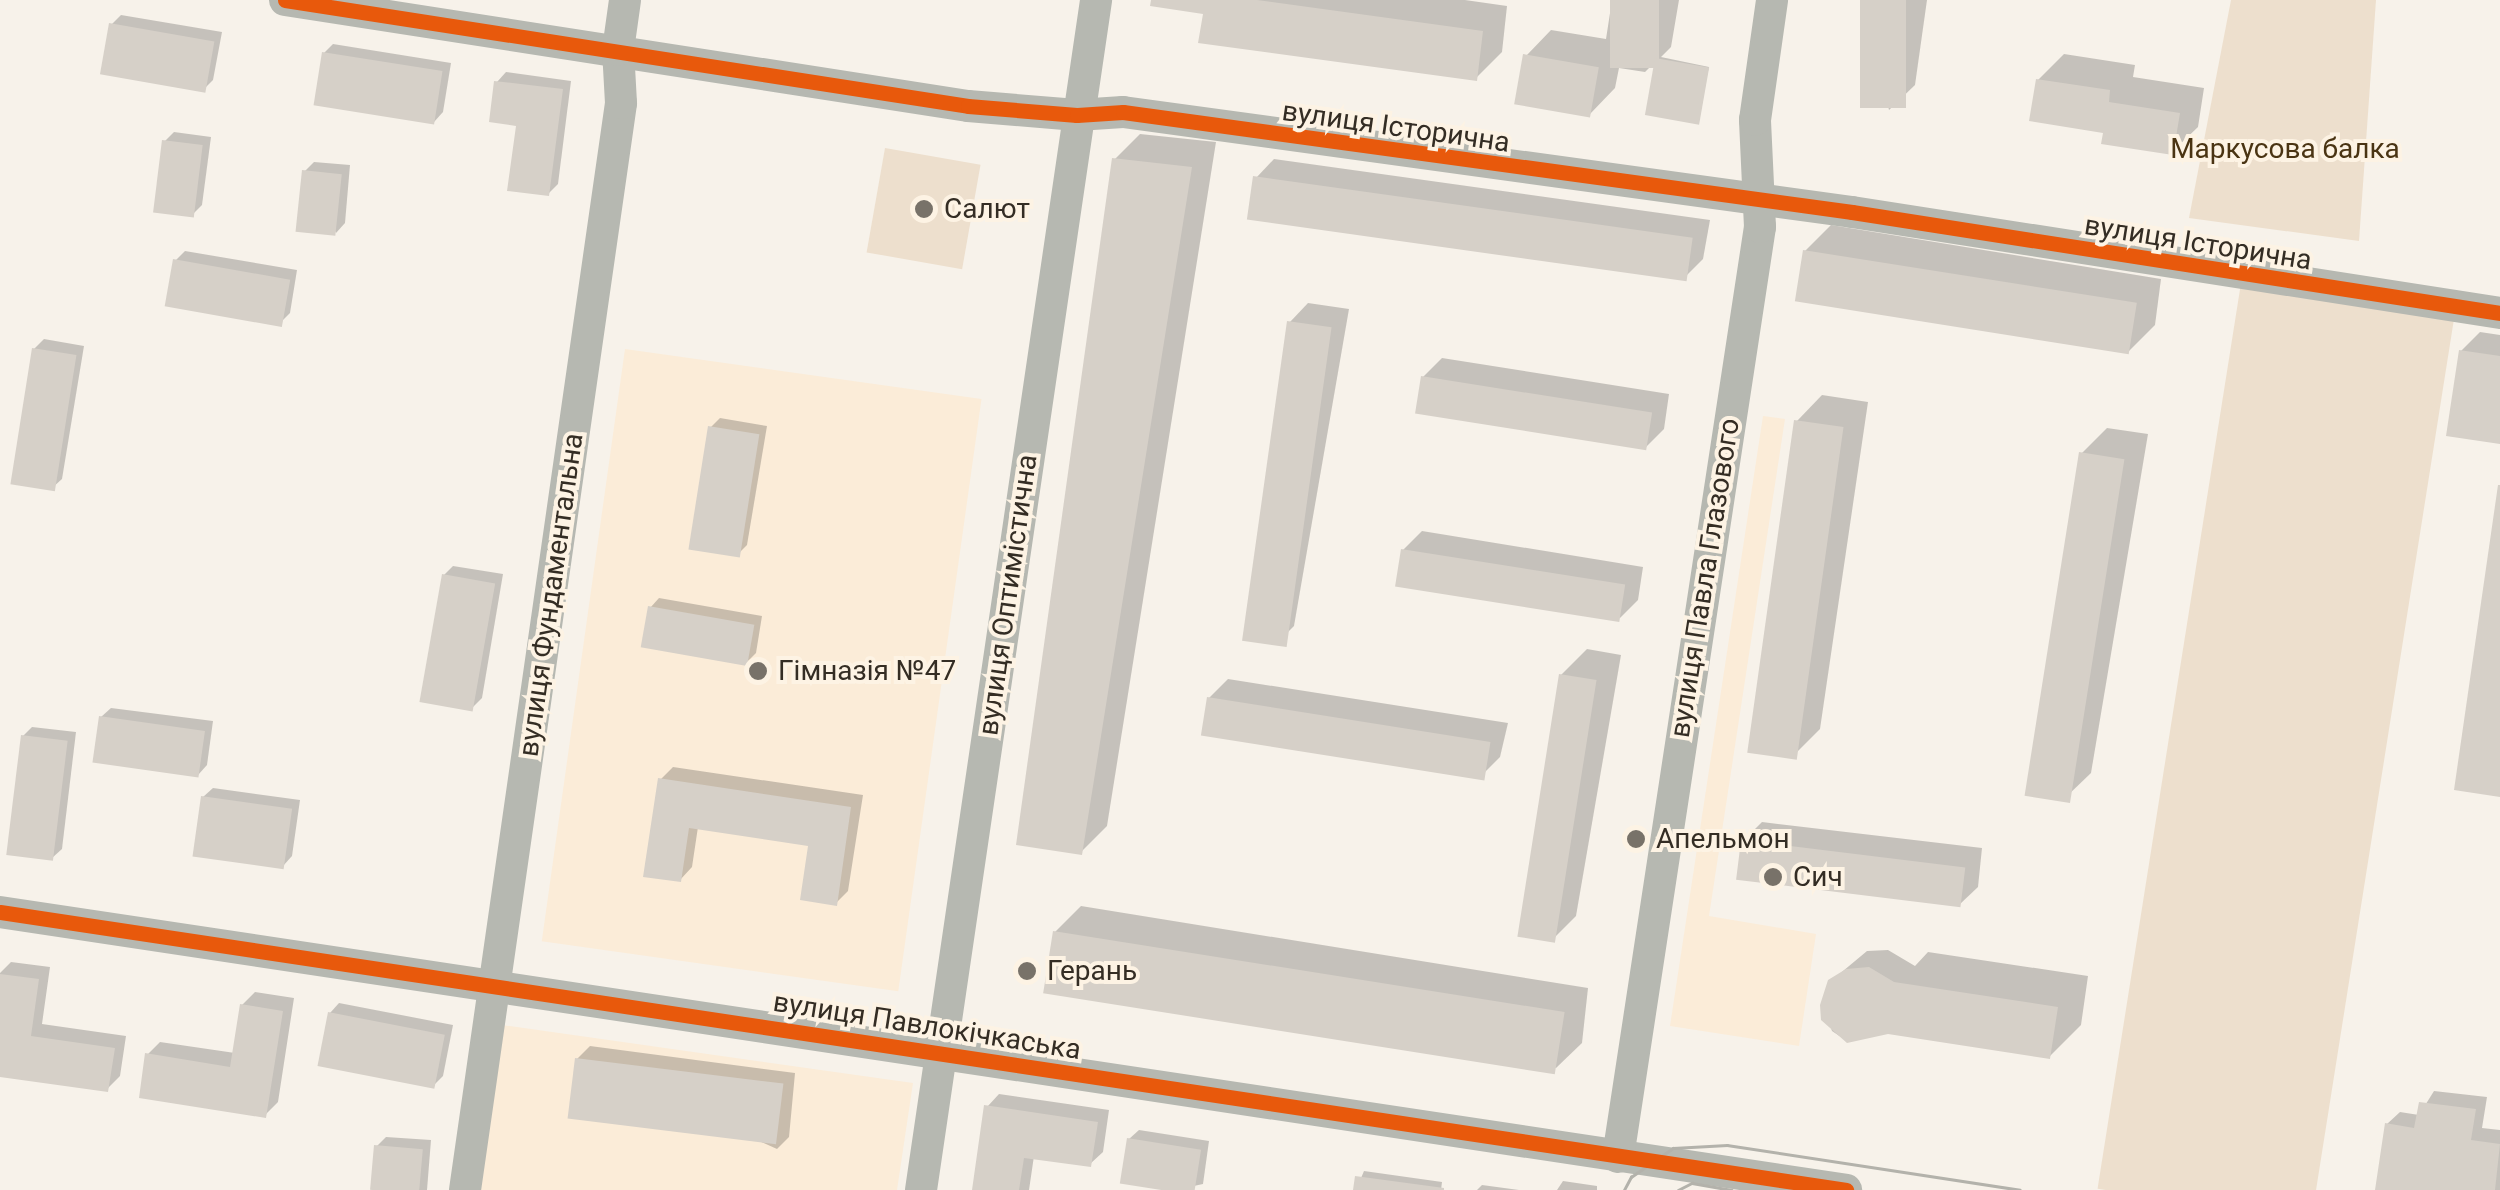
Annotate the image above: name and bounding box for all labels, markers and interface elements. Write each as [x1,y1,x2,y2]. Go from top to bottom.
street label: вулиця Історична [1280,94,1512,160]
park label: Маркусова балка [2170,132,2400,166]
place label: Салют [944,192,1030,226]
marker: Салют [913,198,935,220]
street label: вулиця Історична [2082,208,2314,278]
street label: вулиця Павла Глазового [1663,416,1747,740]
street label: вулиця Фундаментальна [512,431,590,759]
street label: вулиця Оптимістична [972,452,1044,738]
place label: Гімназія №47 [778,654,956,688]
marker: Гімназія №47 [747,660,769,682]
place label: Апельмон [1656,822,1790,856]
marker: Апельмон [1625,828,1647,850]
place label: Сич [1793,860,1843,894]
marker: Сич [1762,866,1784,888]
place label: Герань [1047,954,1137,988]
marker: Герань [1016,960,1038,982]
street label: вулиця Павлокічкаська [771,985,1083,1067]

